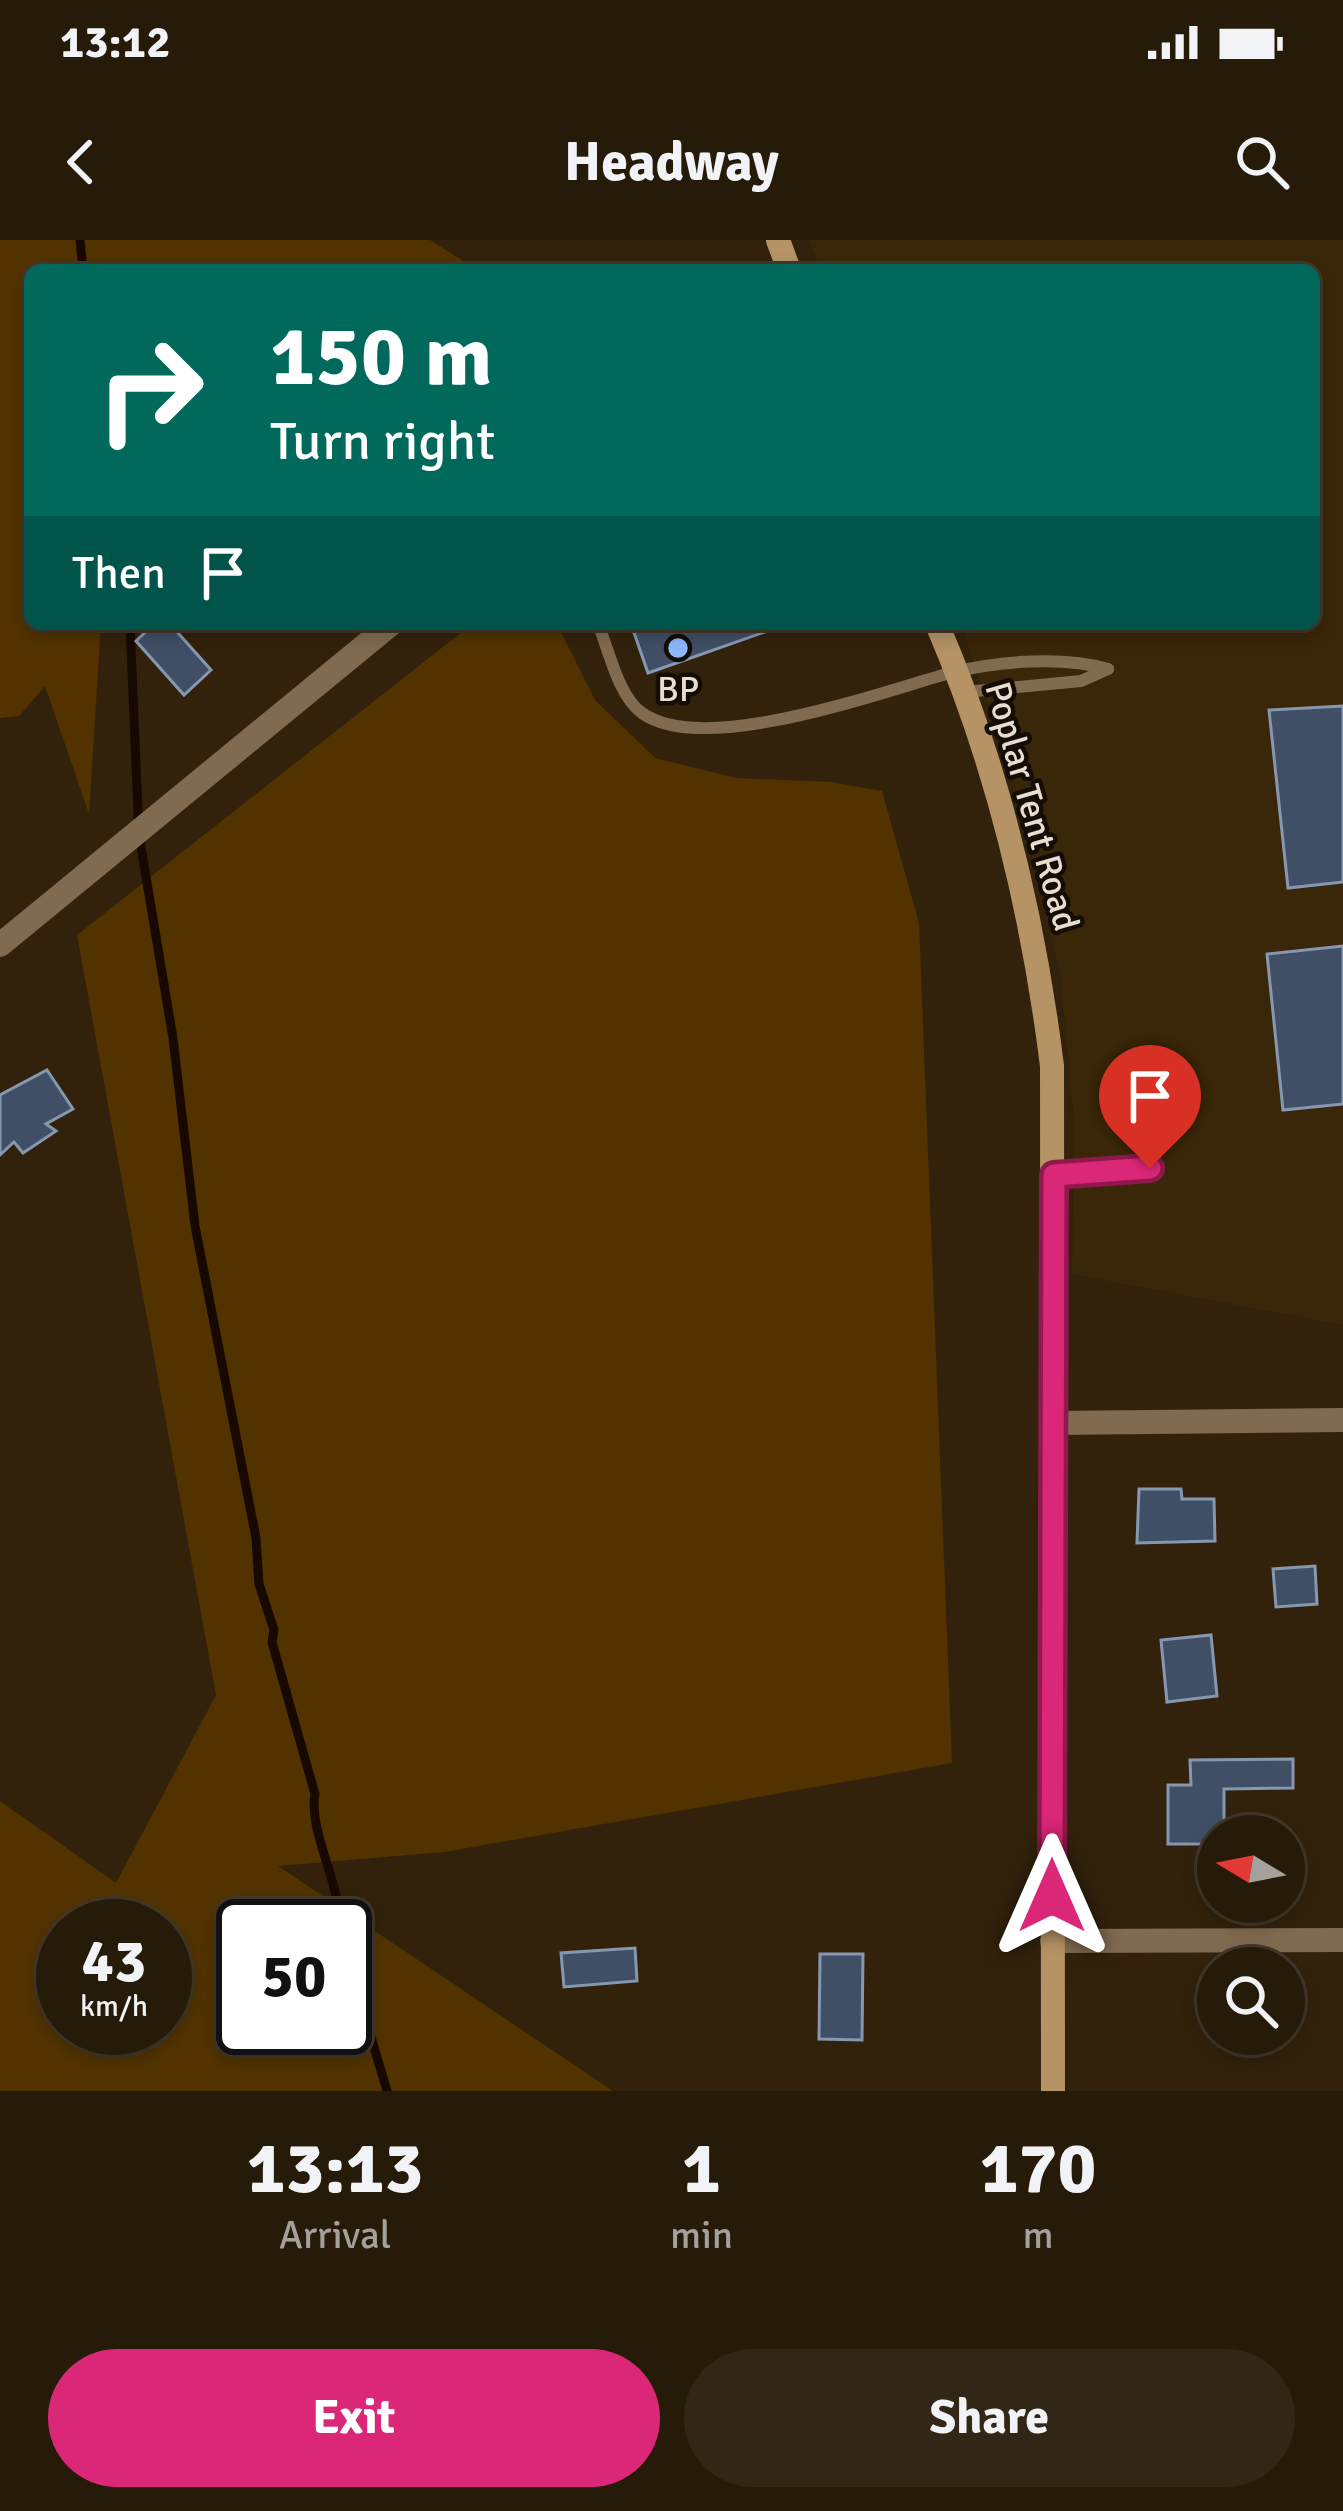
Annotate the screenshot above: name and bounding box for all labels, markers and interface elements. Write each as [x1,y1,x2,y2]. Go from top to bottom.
text: 13:12 [60,15,170,70]
icon: back [48,129,114,195]
text: Headway [564,129,779,196]
icon: search [1229,129,1295,195]
text: 150 m [270,305,492,409]
icon: right [72,312,228,468]
text: Turn right [270,408,495,475]
icon: arrive [190,540,256,606]
text: Then [72,546,166,601]
marker: BP [665,635,691,661]
place label: BP [657,667,699,712]
street label: Poplar Tent Road [974,677,1089,936]
pin [1099,1045,1201,1168]
icon: arrive [1117,1063,1183,1129]
north arrow [1197,1815,1305,1923]
map controls [1197,1815,1305,2055]
position arrow [989,1833,1115,1959]
speed limit sign: 50 [216,1899,372,2055]
text: 43 [82,1925,146,1999]
button: search [1197,1947,1305,2055]
text: km/h [80,1988,148,2025]
text: 13:13 [247,2124,423,2213]
text: 1 [682,2124,721,2213]
text: 170 [980,2124,1096,2213]
text: Arrival [279,2211,391,2259]
text: min [670,2211,733,2259]
text: m [1022,2211,1054,2259]
button: Exit [48,2349,660,2487]
button: Share [684,2349,1295,2487]

